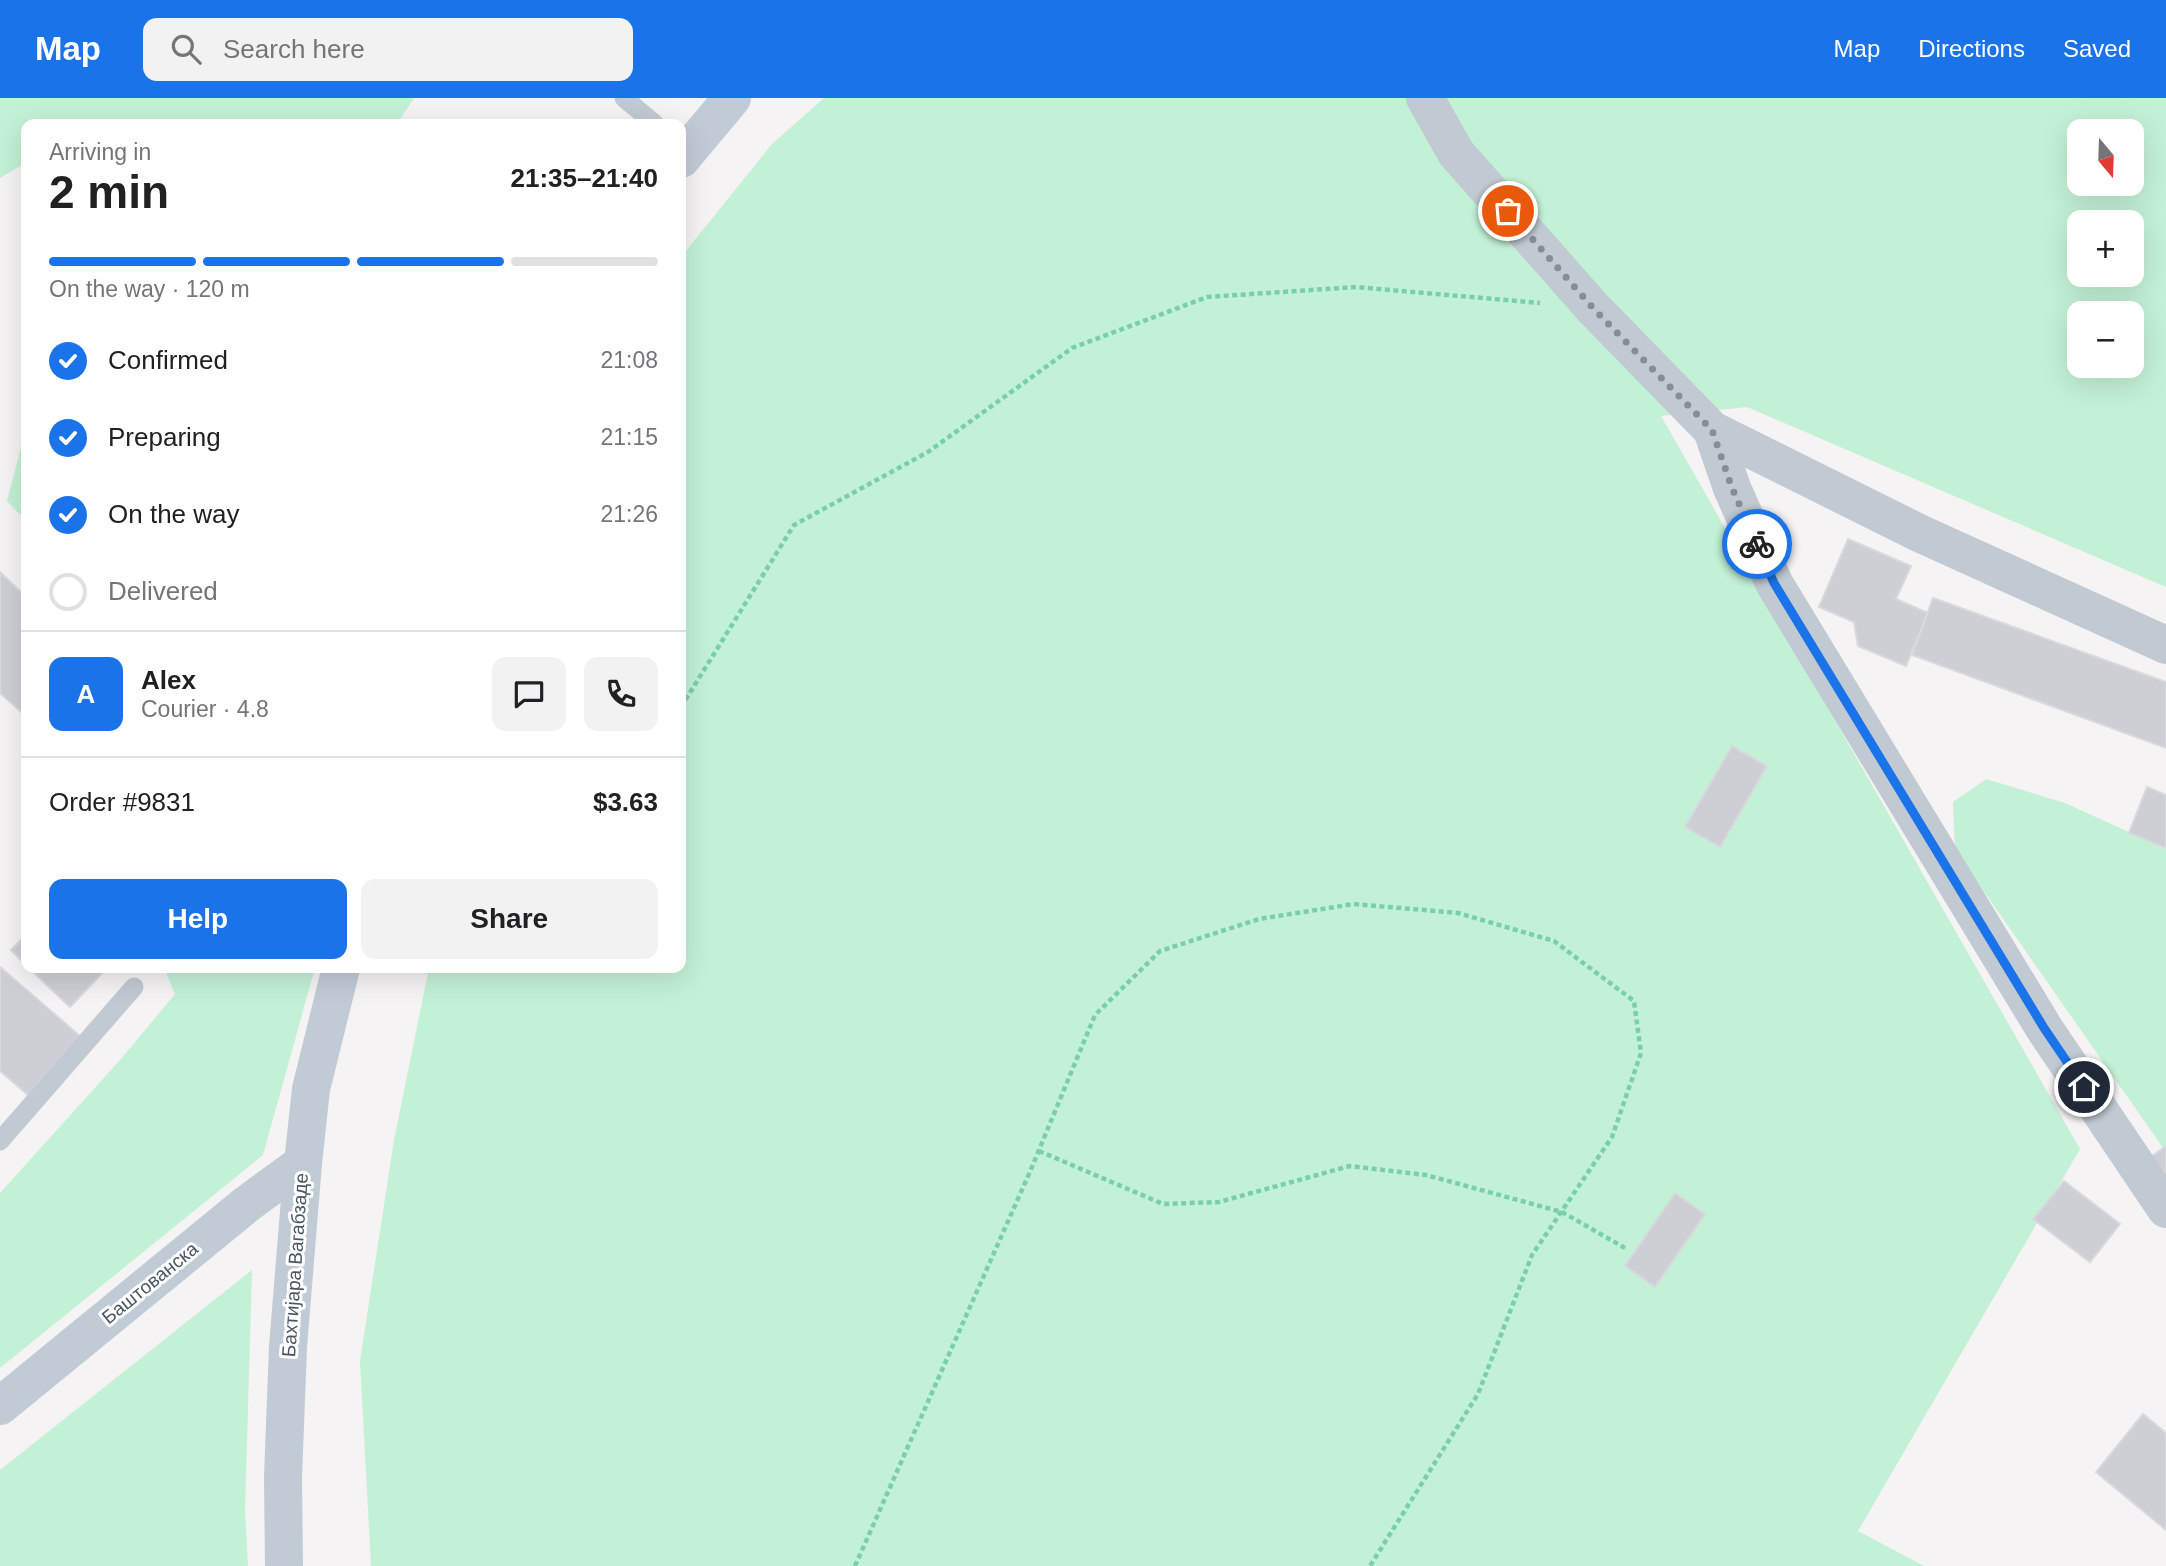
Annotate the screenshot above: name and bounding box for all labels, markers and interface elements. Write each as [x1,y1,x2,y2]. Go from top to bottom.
search box [143,18,633,81]
text: Map [35,30,101,67]
icon: search [167,30,205,68]
text: Search here [223,34,365,64]
text: Map [1834,35,1880,62]
text: Directions [1918,35,2025,62]
text: Saved [2063,35,2131,62]
north arrow [2067,119,2144,196]
map controls [2067,119,2144,378]
text: Arriving in [49,139,151,165]
text: 21:35–21:40 [511,163,658,193]
text: 2 min [49,166,169,218]
pin [1478,181,1538,241]
icon: bag [1489,192,1527,230]
button: + [2067,210,2144,287]
text: On the way · 120 m [49,276,250,302]
button: − [2067,301,2144,378]
icon: check [49,342,87,380]
text: Confirmed [108,345,228,375]
text: 21:08 [600,347,658,373]
icon: check [49,419,87,457]
text: Preparing [108,422,221,452]
text: 21:15 [600,424,658,450]
icon: check [49,496,87,534]
text: On the way [108,499,240,529]
text: 21:26 [600,501,658,527]
courier [1722,509,1792,579]
icon: bike [1738,525,1776,563]
text: Delivered [108,576,218,606]
button: chat [492,657,566,731]
button: phone [584,657,658,731]
text: Alex [141,665,196,695]
text: A [77,679,95,709]
text: Courier · 4.8 [141,696,269,722]
text: Order #9831 [49,787,195,817]
text: $3.63 [593,787,658,817]
button: Help [49,879,347,959]
button: Share [361,879,658,959]
pin [2054,1057,2114,1117]
icon: home [2065,1068,2103,1106]
street label: Бахтијара Вагабзаде [278,1172,312,1358]
street label: Баштованска [98,1238,202,1328]

